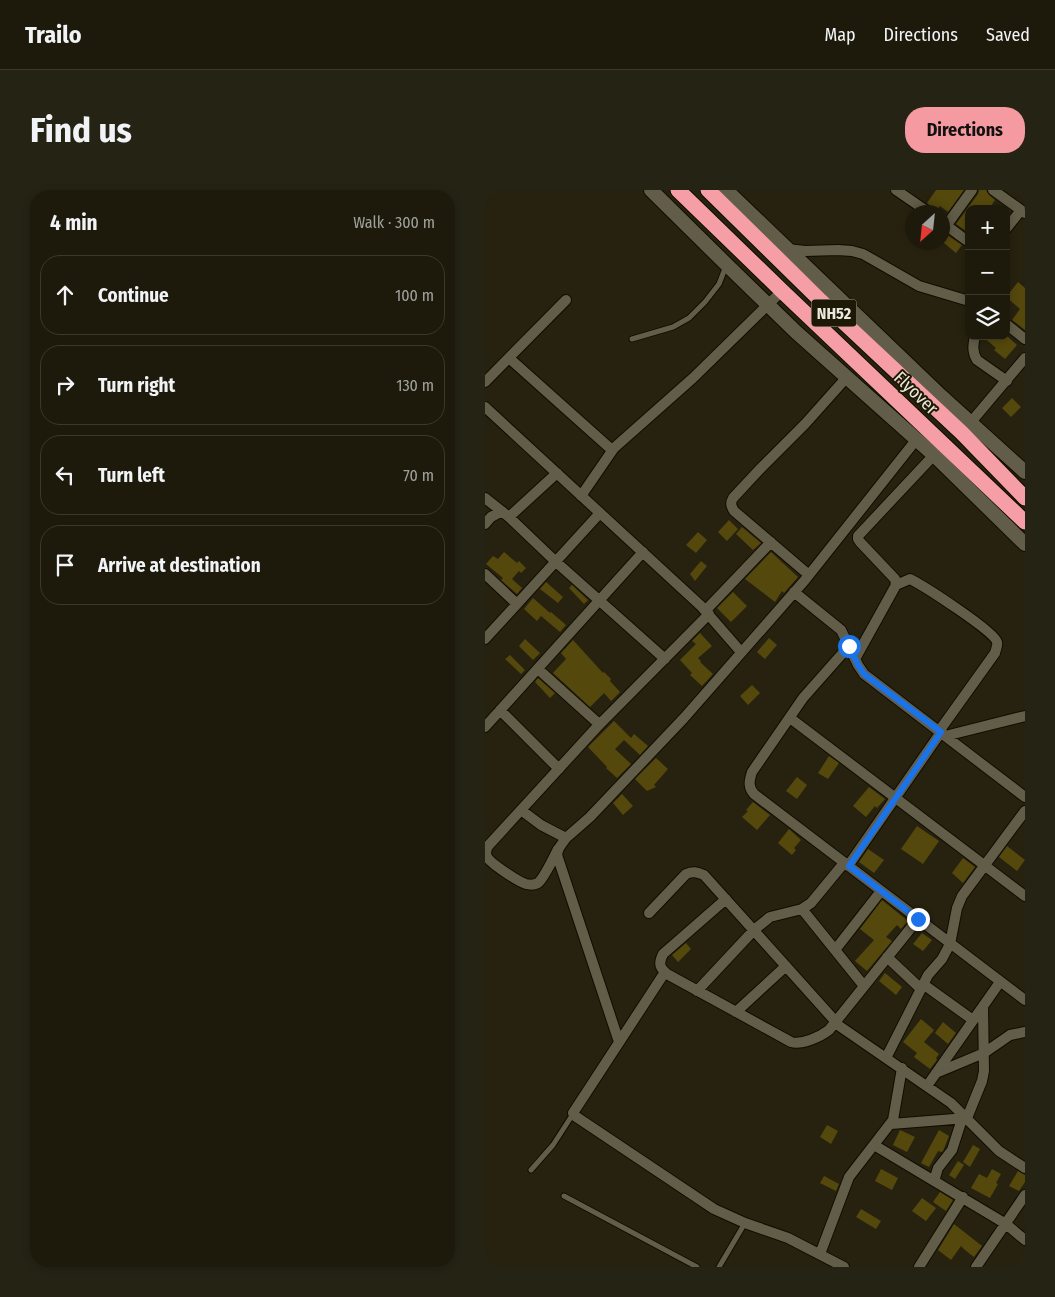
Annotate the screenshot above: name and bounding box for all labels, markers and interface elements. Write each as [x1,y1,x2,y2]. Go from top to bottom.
text: Trailo [25,21,82,49]
text: Map [824,24,856,46]
text: Directions [884,24,958,46]
text: Saved [986,24,1030,46]
button: Directions [905,107,1025,153]
text: Find us [30,109,132,151]
north arrow [905,205,950,250]
map controls [965,205,1010,340]
button: + [965,205,1010,250]
text: 4 min [50,210,98,236]
text: Walk · 300 m [353,213,435,232]
button: − [965,250,1010,295]
icon: ahead [51,281,79,309]
text: Continue [98,284,169,307]
text: 100 m [395,286,434,305]
button: layers [965,295,1010,340]
road number: NH52 [811,300,857,326]
street label: Flyover [889,367,943,420]
icon: right [51,371,79,399]
text: Turn right [98,374,175,397]
text: 130 m [396,376,434,395]
icon: left [51,461,79,489]
text: Turn left [98,464,165,487]
text: 70 m [403,466,434,485]
icon: arrive [51,551,79,579]
text: Arrive at destination [98,554,261,577]
route start [838,635,861,658]
route end [907,908,930,931]

